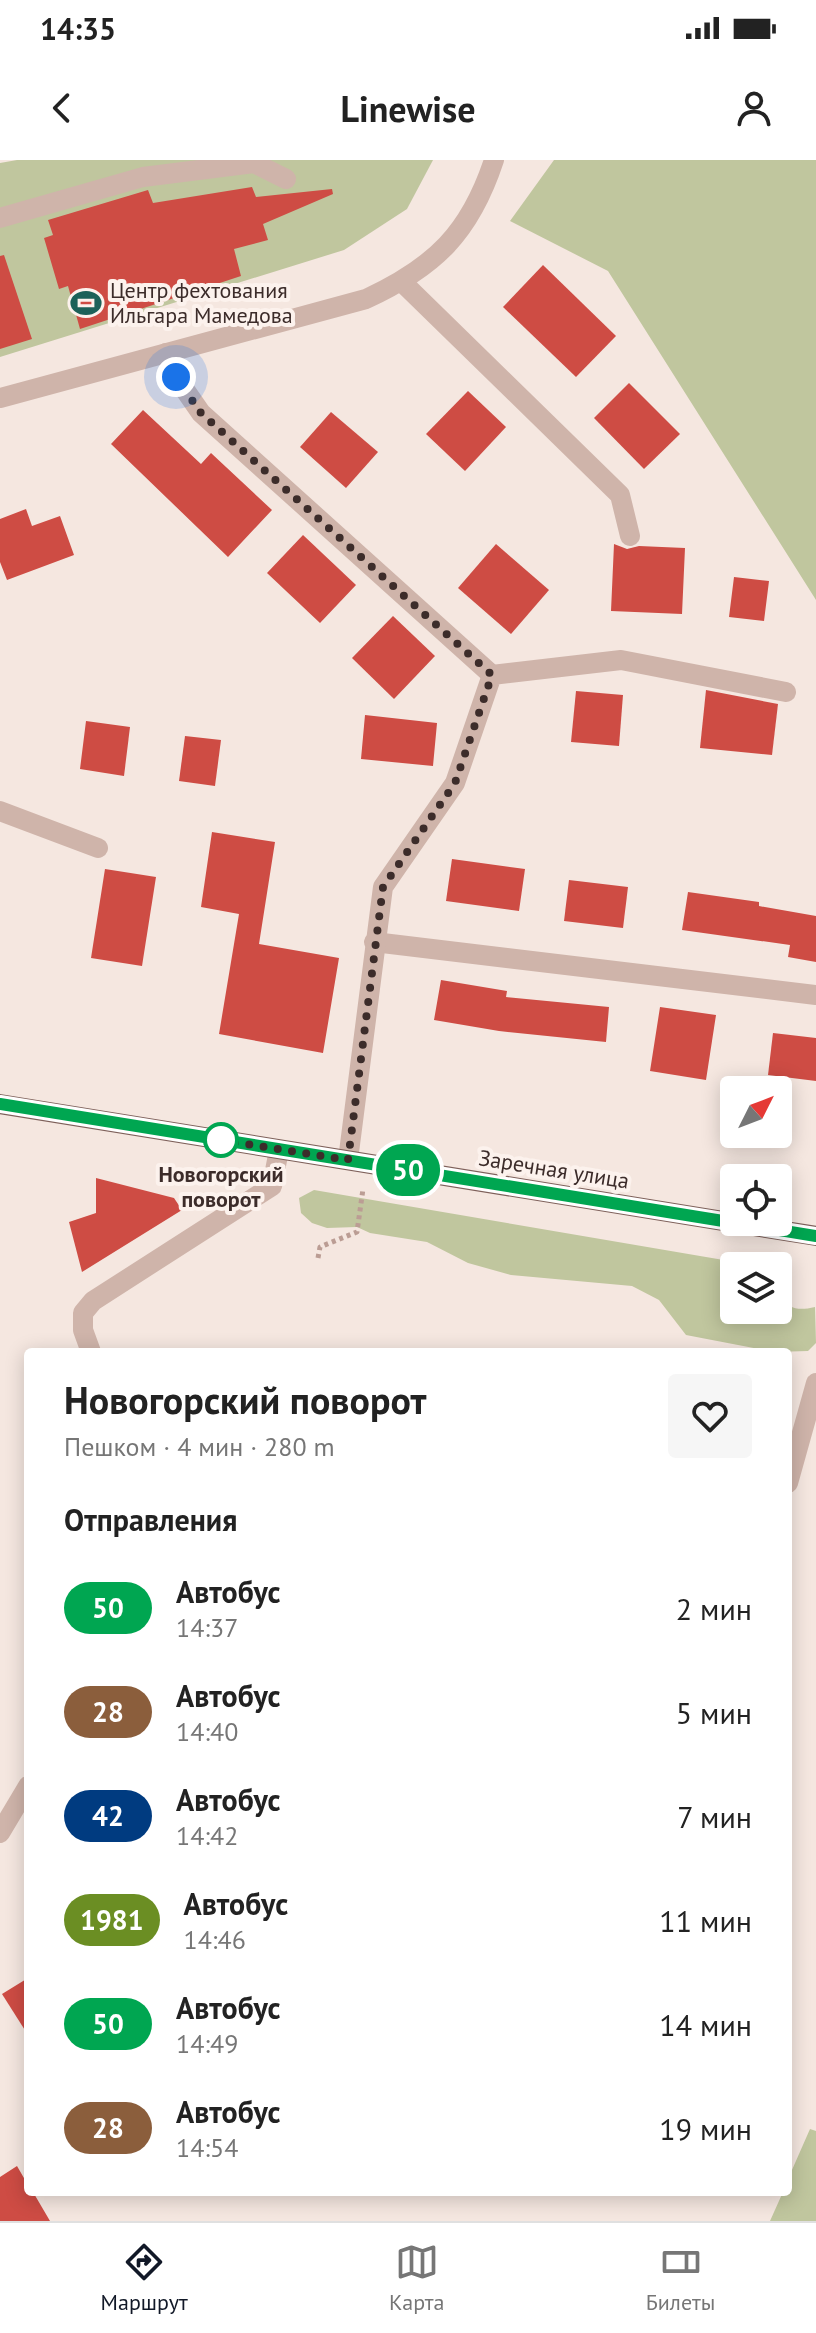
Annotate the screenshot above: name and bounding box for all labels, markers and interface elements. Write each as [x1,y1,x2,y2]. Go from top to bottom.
text: 14:35 [40,9,116,48]
text: Linewise [340,85,476,132]
icon: back [40,86,84,130]
icon: person [732,86,776,130]
place label: Центр фехтования Ильгара Мамедова [110,276,293,329]
sports icon: Центр фехтования Ильгара Мамедова [69,286,103,320]
your location [156,357,196,397]
north arrow [720,1076,792,1148]
map controls [720,1076,792,1324]
marker: Новогорский поворот [204,1123,238,1157]
street label: Заречная улица [477,1143,631,1195]
line badge: 50 [372,1144,444,1196]
text: 50 [392,1151,424,1188]
place label: Новогорский поворот [158,1160,284,1213]
button: locate [720,1164,792,1236]
button: layers [720,1252,792,1324]
button: heart [668,1374,752,1458]
text: Новогорский поворот [64,1375,426,1424]
text: Пешком · 4 мин · 280 m [64,1430,335,1463]
text: Отправления [64,1500,237,1539]
text: Автобус [176,1572,281,1611]
text: 50 [92,1589,124,1626]
text: 2 мин [676,1589,752,1628]
text: 14:37 [176,1611,238,1644]
text: Автобус [176,1676,281,1715]
text: 28 [92,1693,124,1730]
text: 5 мин [676,1693,752,1732]
text: 14:40 [176,1715,238,1748]
text: Автобус [176,1780,281,1819]
text: 42 [92,1797,124,1834]
text: 7 мин [677,1797,752,1836]
text: 14:42 [176,1819,238,1852]
text: Автобус [184,1884,288,1923]
text: 1981 [80,1901,144,1938]
text: 11 мин [659,1901,752,1940]
text: 14:46 [184,1923,246,1956]
text: Автобус [176,1988,281,2027]
text: 50 [92,2005,124,2042]
text: 14 мин [659,2005,752,2044]
text: 14:49 [176,2027,238,2060]
text: Автобус [176,2092,281,2131]
text: 28 [92,2109,124,2146]
text: 19 мин [659,2109,752,2148]
text: 14:54 [176,2131,238,2164]
tab: Маршрут [101,2240,188,2316]
tab: Карта [389,2240,444,2316]
tab: Билеты [646,2240,715,2316]

